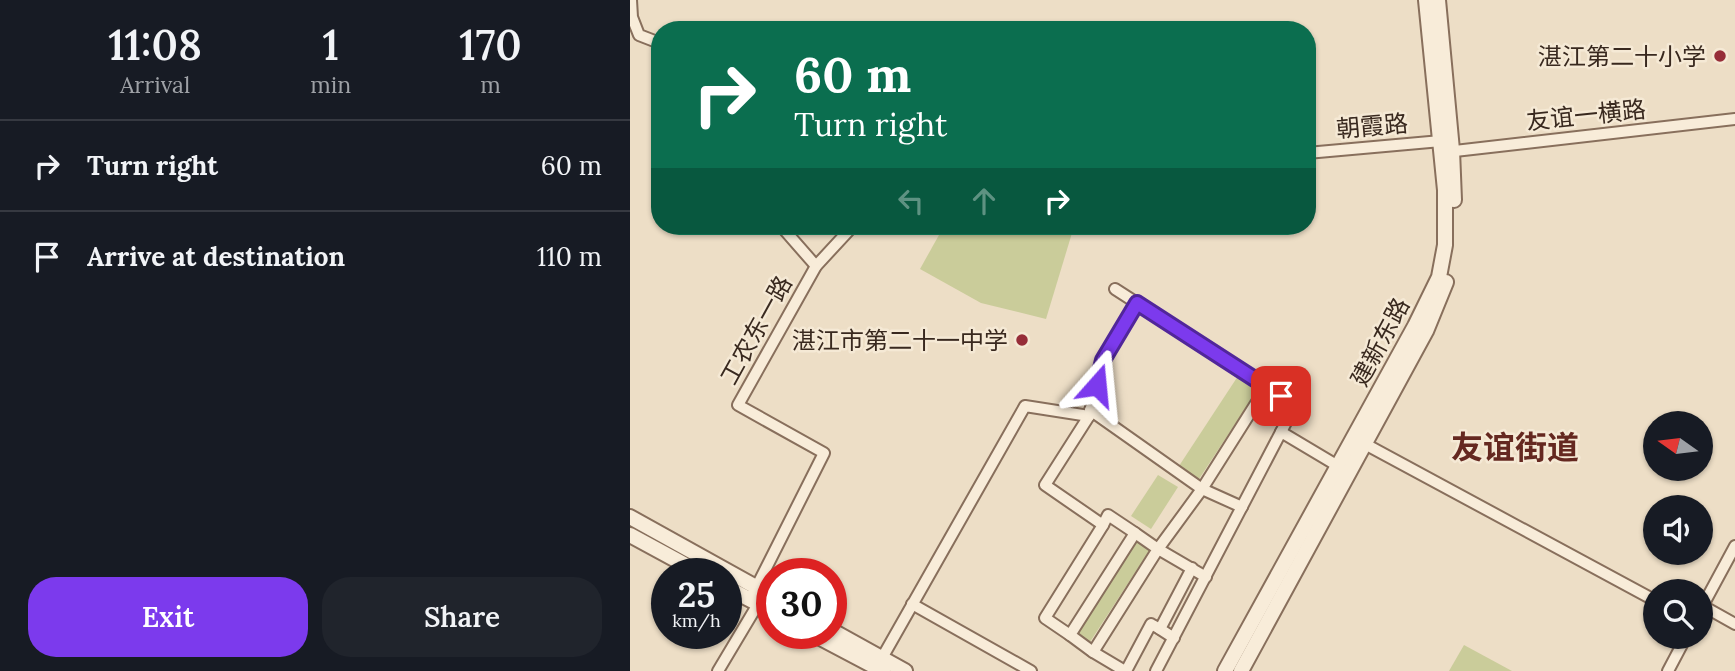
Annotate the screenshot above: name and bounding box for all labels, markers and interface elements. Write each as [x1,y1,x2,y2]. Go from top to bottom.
text: 11:08 [108,18,202,72]
text: 1 [322,18,339,72]
text: 170 [459,18,522,72]
place label: 湛江第二十小学 [1538,41,1706,72]
text: 60 m [794,43,911,105]
marker: 湛江第二十小学 [1712,48,1728,64]
icon: right [679,49,770,140]
text: Arrival [120,70,190,99]
text: min [310,70,351,99]
text: m [480,70,501,99]
street label: 友谊一横路 [1525,93,1647,137]
text: Turn right [794,104,947,145]
street label: 朝霞路 [1335,107,1409,145]
icon: right [28,147,66,185]
text: Turn right [87,149,218,182]
text: 60 m [541,149,602,182]
icon: left [892,182,930,220]
icon: ahead [965,182,1003,220]
icon: right [1038,182,1076,220]
icon: arrive [28,238,66,276]
text: Arrive at destination [87,240,345,273]
text: 110 m [537,240,602,273]
street label: 工农东一路 [713,270,799,390]
street label: 建新东路 [1344,292,1416,392]
place label: 湛江市第二十一中学 [792,325,1008,356]
marker: 湛江市第二十一中学 [1014,332,1030,348]
position arrow [1060,348,1134,422]
pin [1251,366,1311,426]
icon: arrive [1262,377,1300,415]
north arrow [1643,411,1713,481]
map controls [1643,411,1713,649]
district label: 友谊街道 [1451,427,1579,468]
button: sound [1643,495,1713,565]
speed limit sign: 30 [756,558,847,649]
text: 25 [678,572,715,617]
button: Exit [28,577,308,657]
button: Share [322,577,602,657]
button: search [1643,579,1713,649]
text: km/h [672,609,721,632]

